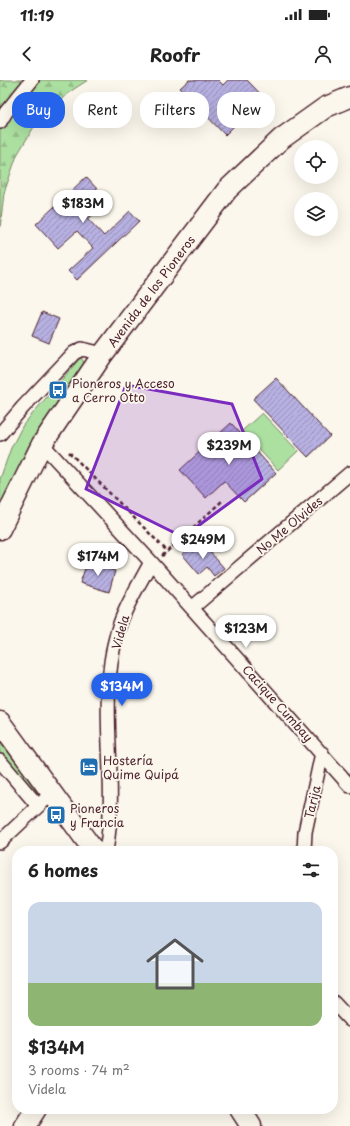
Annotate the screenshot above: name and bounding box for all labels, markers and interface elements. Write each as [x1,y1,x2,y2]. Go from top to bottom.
text: 11:19 [20,3,54,26]
text: Roofr [150,41,200,68]
icon: back [16,43,38,65]
icon: person [312,43,334,65]
chip: Buy [12,92,65,128]
chip: Rent [73,92,132,128]
chip: Filters [140,92,209,128]
chip: New [217,92,275,128]
map controls [294,140,338,236]
button: locate [294,140,338,184]
pin: $183M [55,190,111,224]
button: layers [294,192,338,236]
text: $183M [62,193,104,212]
street label: Avenida de los Pioneros [103,231,199,351]
place label: Pioneros y Acceso a Cerro Otto [72,374,175,406]
bus stop icon: Pioneros y Acceso a Cerro Otto [47,379,69,401]
pin: $239M [201,432,257,466]
text: $239M [206,435,252,454]
street label: No Me Olvides [252,491,327,558]
pin: $249M [175,526,231,560]
text: $249M [180,529,226,548]
pin: $174M [70,543,126,577]
text: $174M [77,546,119,565]
street label: Videla [107,612,134,651]
pin: $123M [218,615,274,649]
text: $123M [224,618,268,637]
street label: Cacique Cumbay [239,661,318,746]
pin: $134M [94,673,150,707]
text: $134M [100,676,144,695]
place label: Hostería Quime Quipá [103,751,179,783]
hotel icon: Hostería Quime Quipá [78,756,100,778]
street label: Tarija [299,783,325,821]
place label: Pioneros y Francia [70,799,125,831]
bus stop icon: Pioneros y Francia [45,804,67,826]
text: 6 homes [28,857,98,883]
icon: filters [300,859,322,881]
icon: home [139,928,211,1000]
text: $134M [28,1034,85,1060]
text: 3 rooms · 74 m² [28,1060,130,1079]
text: Videla [28,1079,66,1098]

